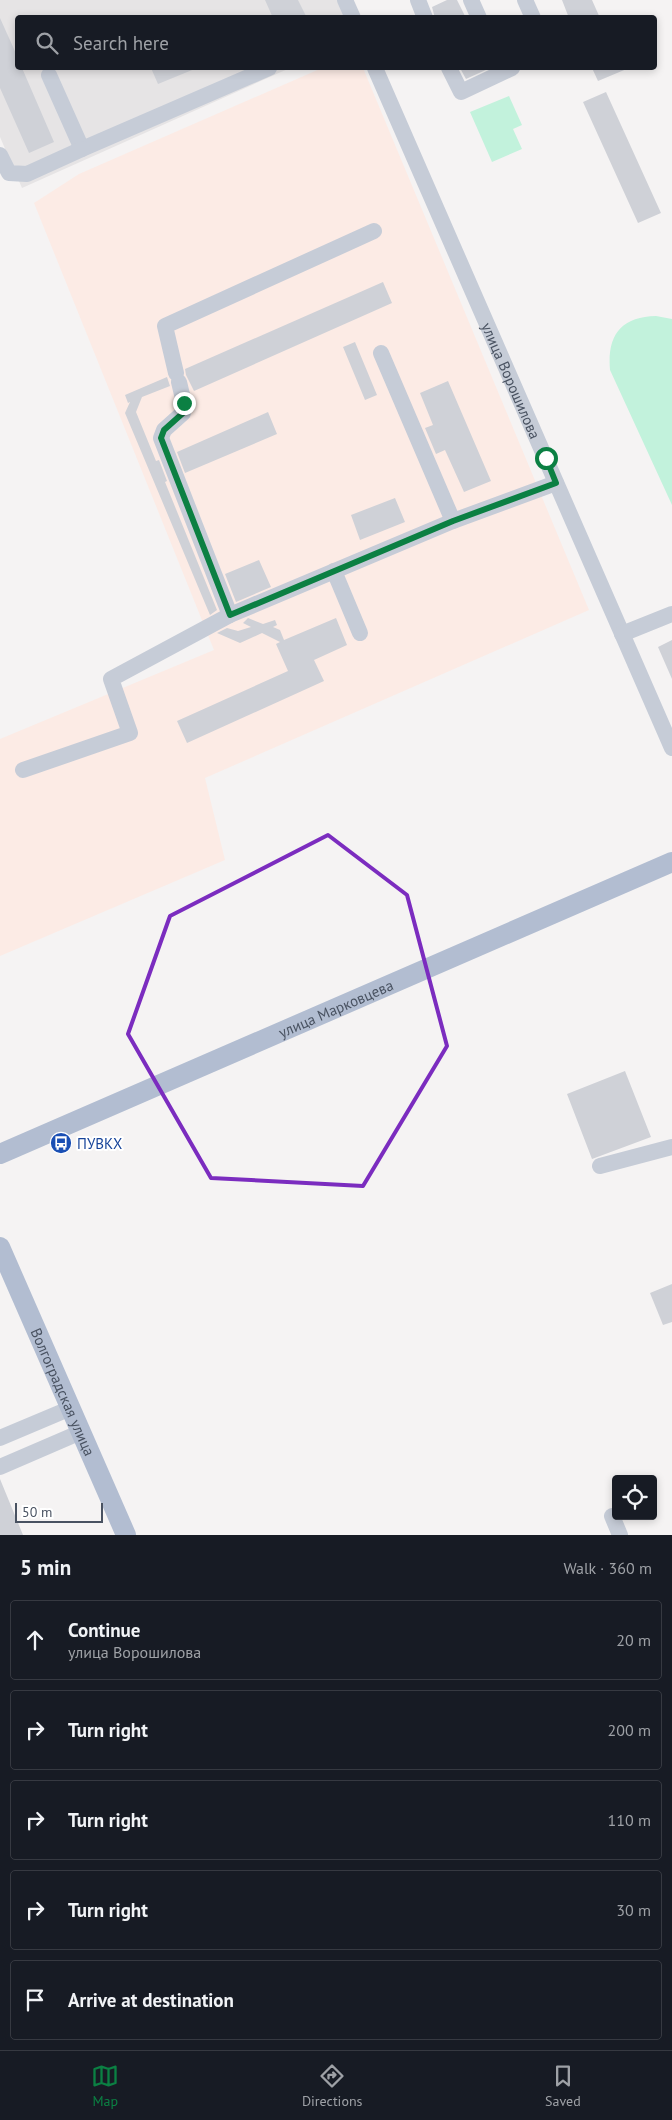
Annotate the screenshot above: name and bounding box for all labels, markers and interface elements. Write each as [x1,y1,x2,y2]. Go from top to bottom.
search box [15,15,657,70]
icon: search [33,29,61,57]
text: Search here [73,31,169,55]
street label: улица Ворошилова [478,319,545,442]
route end [173,392,196,415]
route start [535,447,558,470]
street label: улица Марковцева [275,975,396,1041]
bus stop icon: ПУВКХ [49,1131,73,1155]
place label: ПУВКХ [77,1134,122,1153]
street label: Волгоградская улица [27,1325,100,1459]
map controls [612,1475,657,1520]
button: locate [612,1475,657,1520]
scale bar [15,1500,102,1523]
text: 50 m [22,1503,52,1521]
text: 5 min [20,1554,71,1581]
text: Walk · 360 m [563,1558,652,1578]
text: Continue [68,1618,140,1642]
icon: ahead [21,1626,49,1654]
text: 20 m [616,1630,651,1650]
text: улица Ворошилова [68,1642,201,1662]
icon: right [21,1716,49,1744]
text: Turn right [68,1718,148,1742]
text: 200 m [608,1720,651,1740]
icon: right [21,1806,49,1834]
text: Turn right [68,1808,148,1832]
text: 110 m [608,1810,651,1830]
icon: right [21,1896,49,1924]
text: Turn right [68,1898,148,1922]
text: 30 m [616,1900,651,1920]
icon: arrive [21,1986,49,2014]
text: Arrive at destination [68,1988,234,2012]
tab: Map [91,2062,119,2110]
tab: Directions [302,2062,362,2110]
tab: Saved [545,2062,581,2110]

